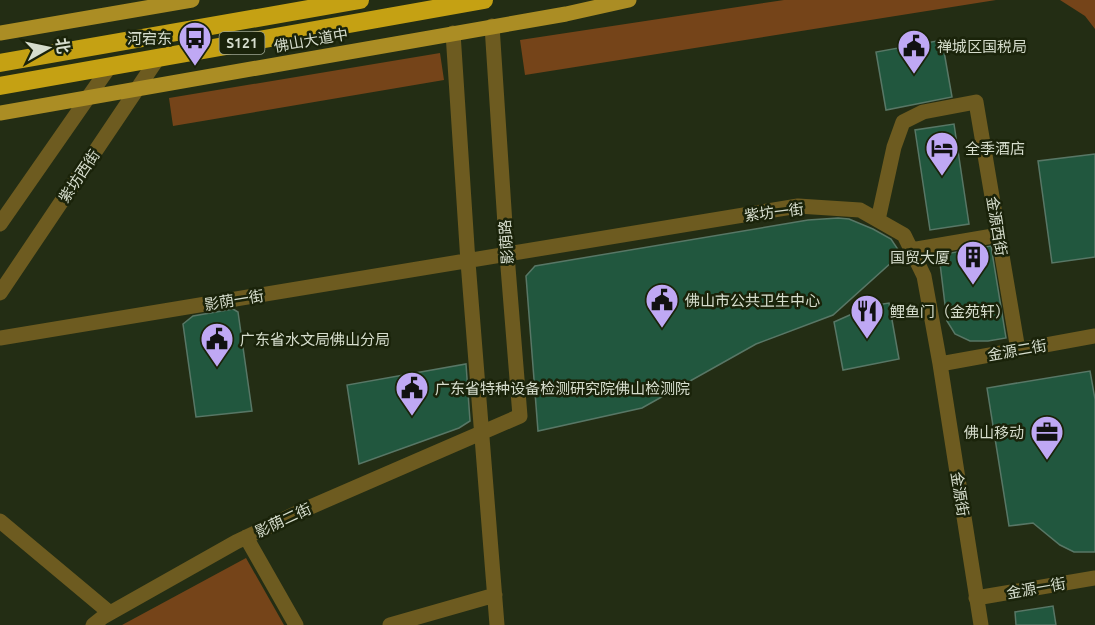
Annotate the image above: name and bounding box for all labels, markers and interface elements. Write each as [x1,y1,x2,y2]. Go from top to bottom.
north arrow [18,18,78,78]
bus stop icon: 河宕东 [177,20,213,67]
street label: 佛山大道中 [273,25,349,55]
public building icon: 禅城区国税局 [896,28,932,75]
place label: 河宕东 [127,30,172,47]
road number: S121 [220,32,264,54]
text: 北 [53,36,73,55]
place label: 禅城区国税局 [937,38,1027,55]
hotel icon: 全季酒店 [924,130,960,177]
place label: 全季酒店 [965,140,1025,157]
street label: 紫坊西街 [55,146,103,206]
street label: 金源西街 [984,195,1010,257]
street label: 紫坊一街 [743,200,805,224]
street label: 影荫路 [496,219,516,265]
building icon: 国贸大厦 [955,239,991,286]
place label: 国贸大厦 [890,249,950,266]
public building icon: 佛山市公共卫生中心 [644,282,680,329]
street label: 影荫一街 [203,287,265,313]
place label: 佛山市公共卫生中心 [685,292,820,309]
restaurant icon: 鲤鱼门（金苑轩） [849,293,885,340]
place label: 鲤鱼门（金苑轩） [890,303,1010,320]
public building icon: 广东省水文局佛山分局 [199,321,235,368]
place label: 广东省水文局佛山分局 [240,331,390,348]
street label: 金源二街 [986,336,1048,364]
public building icon: 广东省特种设备检测研究院佛山检测院 [394,370,430,417]
place label: 广东省特种设备检测研究院佛山检测院 [435,380,690,397]
office icon: 佛山移动 [1029,414,1065,461]
place label: 佛山移动 [964,424,1024,441]
street label: 金源街 [948,470,972,518]
street label: 影荫二街 [252,500,314,540]
street label: 金源一街 [1005,574,1067,602]

